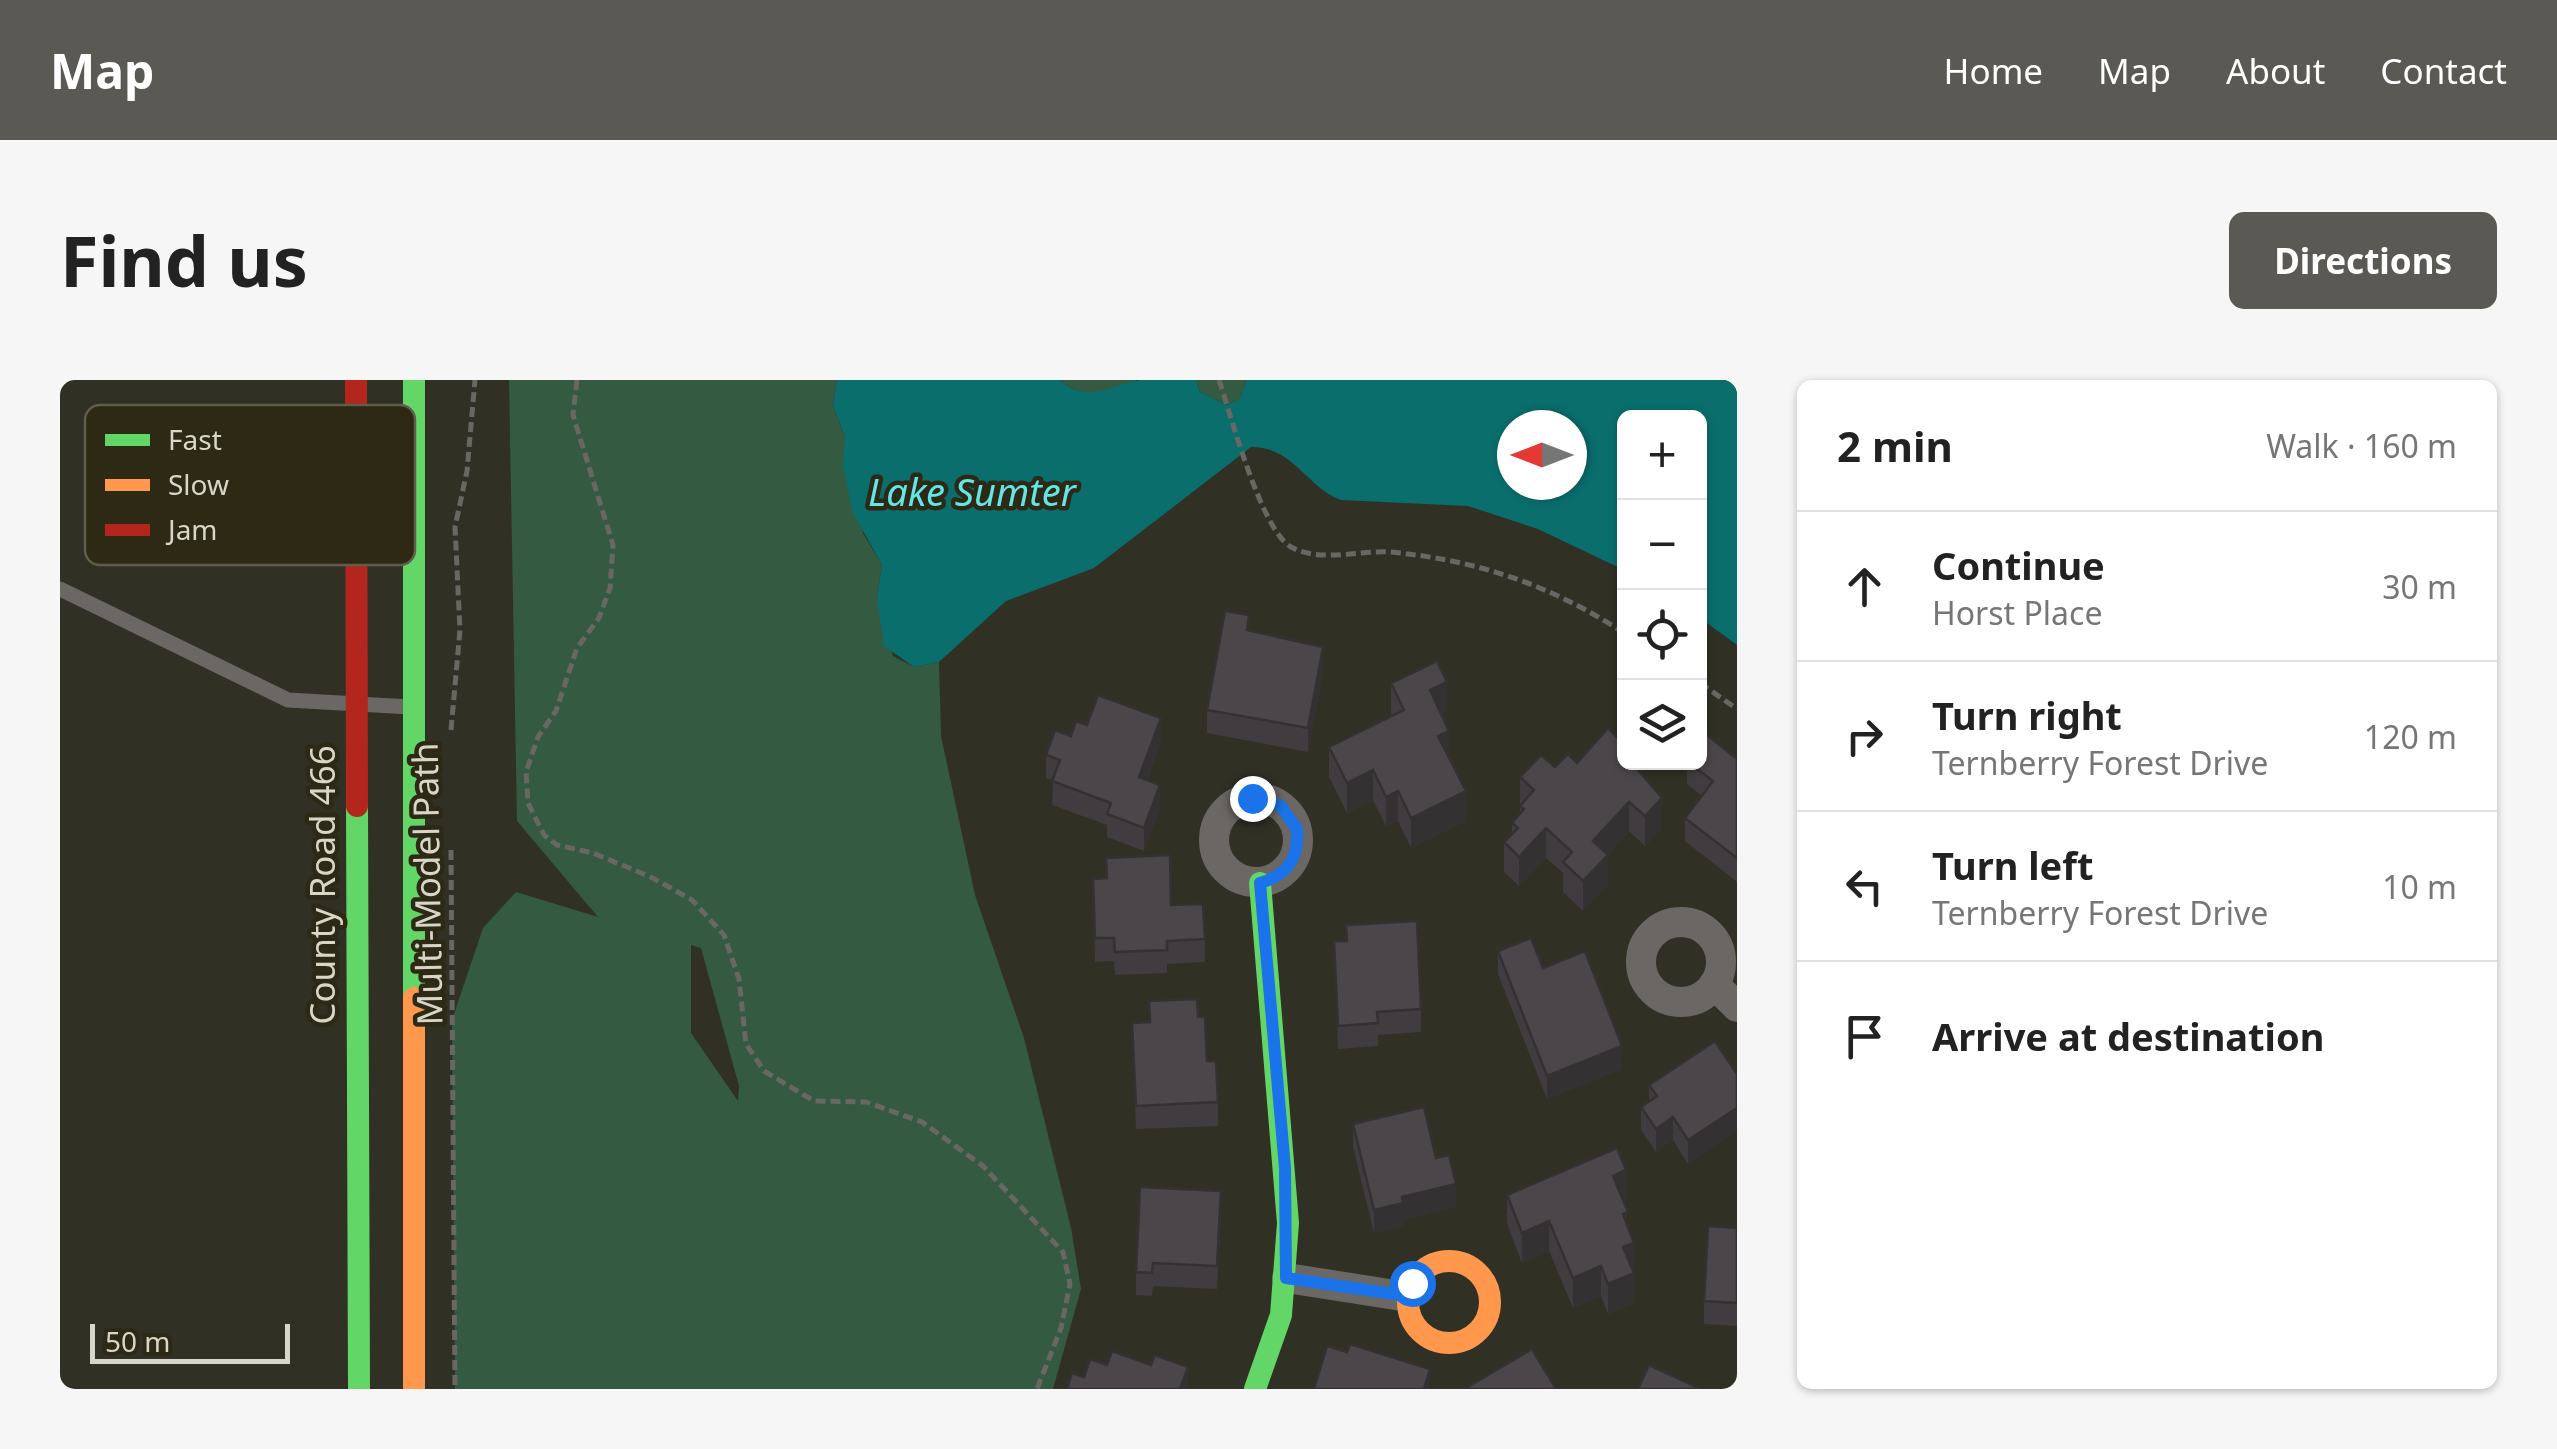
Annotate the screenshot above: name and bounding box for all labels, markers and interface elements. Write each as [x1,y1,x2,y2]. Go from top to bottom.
text: Map [50,38,154,103]
text: Home [1944,47,2043,94]
text: Map [2098,47,2171,94]
text: About [2226,47,2325,94]
text: Contact [2380,47,2507,94]
text: Find us [60,212,308,308]
button: Directions [2229,212,2497,309]
legend [85,405,415,565]
north arrow [1497,410,1587,500]
map controls [1617,410,1707,770]
button: + [1617,410,1707,500]
text: 2 min [1837,417,1953,474]
text: Fast [168,420,222,458]
text: Walk · 160 m [2266,424,2457,467]
text: Slow [168,465,229,503]
water label: Lake Sumter [868,465,1078,517]
button: − [1617,500,1707,590]
text: Jam [165,510,218,548]
text: Continue [1932,539,2105,591]
icon: ahead [1837,559,1892,614]
text: 30 m [2382,565,2457,608]
button: locate [1617,590,1707,680]
text: Horst Place [1932,591,2102,634]
button: layers [1617,680,1707,770]
text: Turn right [1932,689,2122,741]
icon: right [1837,709,1892,764]
text: 120 m [2364,715,2457,758]
text: Ternberry Forest Drive [1932,741,2268,784]
street label: Multi-Model Path [401,742,452,1026]
street label: County Road 466 [298,745,345,1025]
route end [1230,776,1276,822]
text: Turn left [1932,839,2094,891]
icon: left [1837,859,1892,914]
text: 10 m [2382,865,2457,908]
text: Ternberry Forest Drive [1932,891,2268,934]
icon: arrive [1837,1009,1892,1064]
text: Arrive at destination [1932,1010,2324,1062]
route start [1390,1261,1436,1307]
scale bar [90,1319,290,1364]
text: 50 m [105,1322,171,1360]

